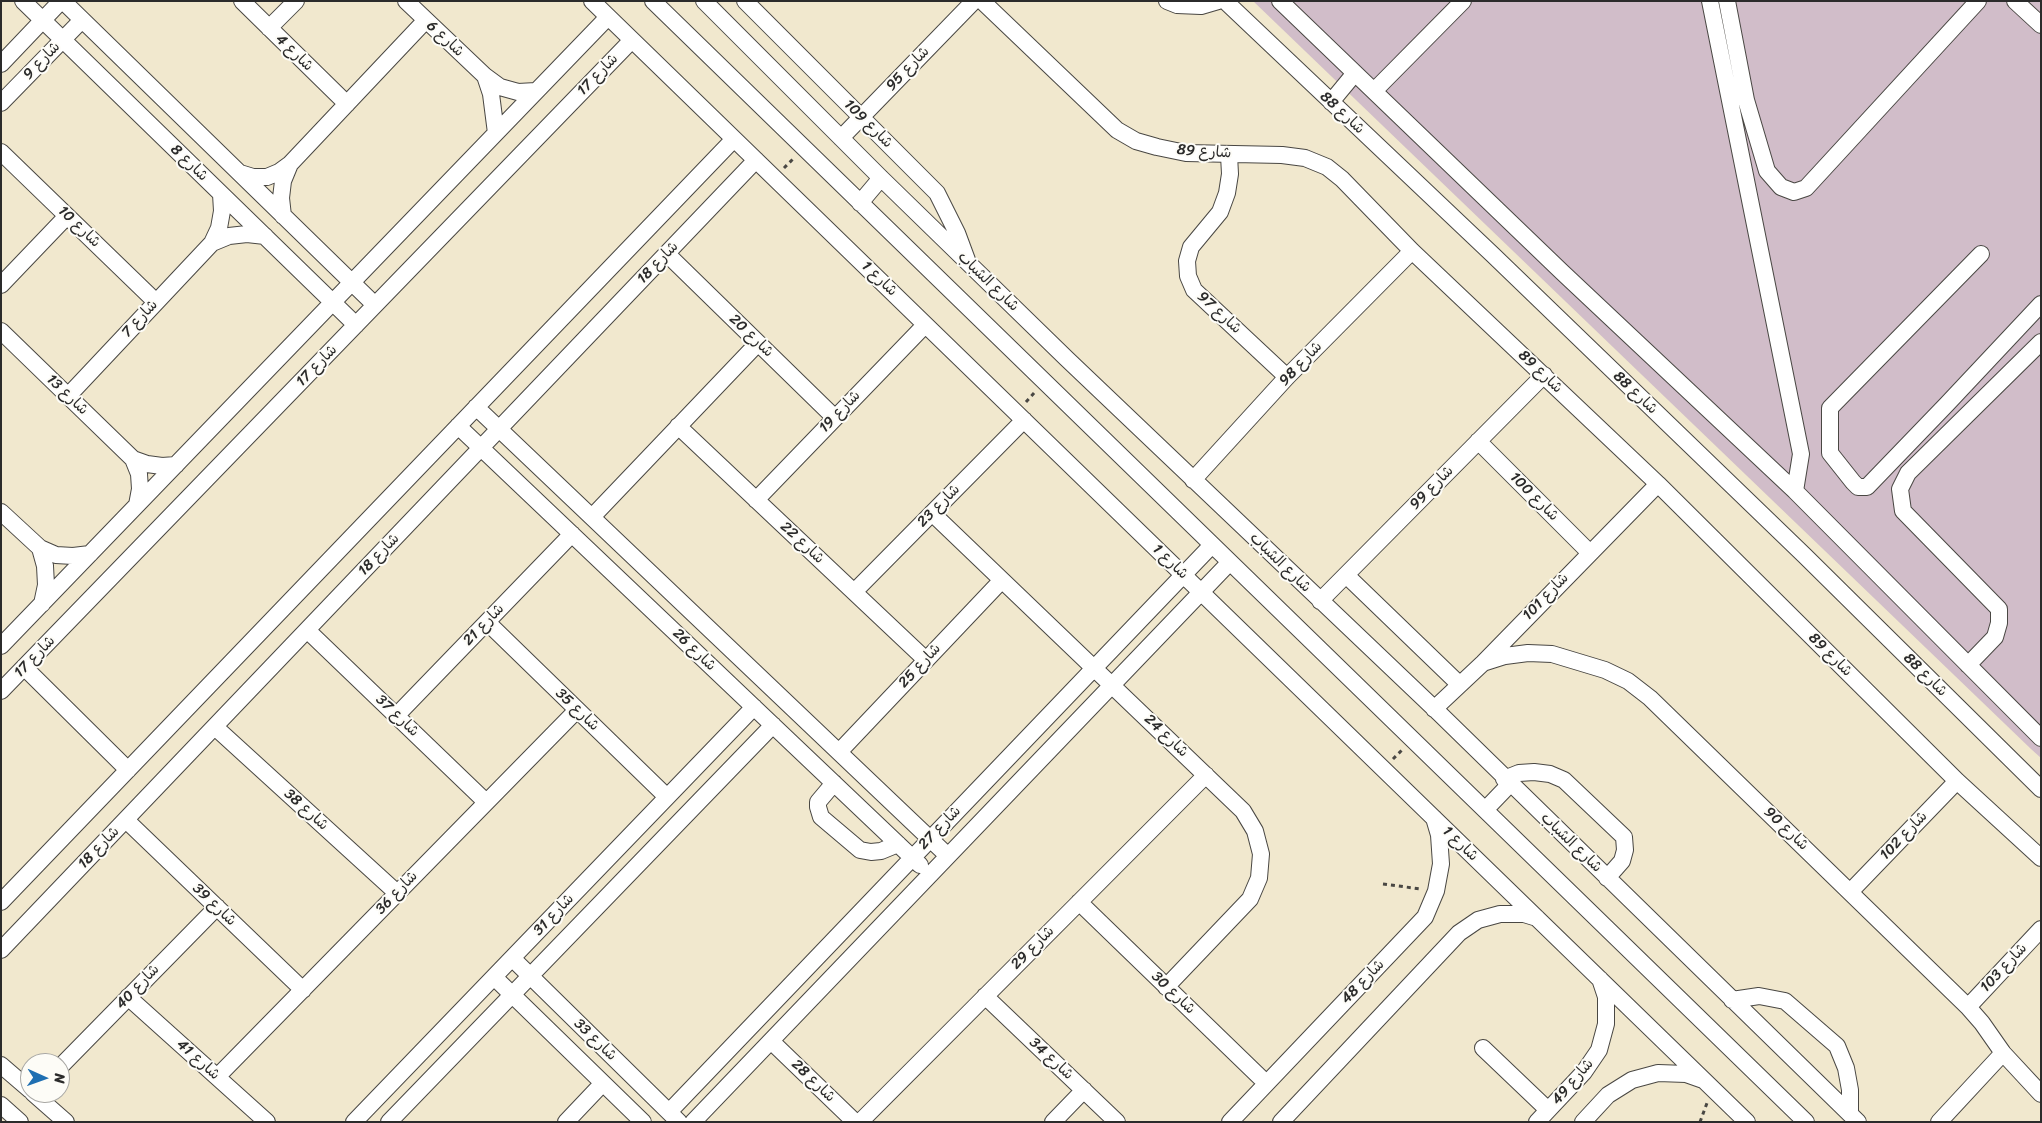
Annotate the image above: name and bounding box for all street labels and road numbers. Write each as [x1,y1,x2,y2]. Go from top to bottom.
street label: شارع 6 [422,17,468,61]
street label: شارع 4 [271,31,317,75]
street label: شارع 9 [20,38,64,84]
street label: شارع 95 [883,43,933,95]
street label: شارع 17 [574,50,622,100]
street label: شارع 88 [1316,88,1368,138]
street label: شارع 109 [840,96,896,152]
street label: شارع 8 [166,141,212,185]
street label: شارع 89 [1176,141,1232,163]
street label: شارع 10 [54,202,104,252]
street label: شارع 18 [634,238,682,288]
street label: شارع الشباب [954,248,1022,316]
street label: شارع 1 [857,258,901,300]
street label: شارع 97 [1193,288,1245,338]
street label: شارع 7 [118,296,162,342]
street label: شارع 20 [725,311,777,361]
street label: شارع 98 [1276,338,1326,390]
street label: شارع 17 [293,341,341,391]
street label: شارع 89 [1514,347,1566,397]
street label: شارع 88 [1609,368,1661,418]
street label: شارع 13 [42,371,92,419]
street label: شارع 19 [815,387,865,437]
street label: شارع 99 [1406,462,1458,514]
street label: شارع 100 [1506,469,1562,525]
street label: شارع 23 [914,481,964,531]
street label: شارع 22 [776,518,828,568]
street label: شارع الشباب [1246,529,1314,597]
street label: شارع 18 [355,530,403,580]
street label: شارع 1 [1148,541,1192,583]
street label: شارع 101 [1519,570,1573,624]
street label: شارع 21 [460,600,508,650]
street label: شارع 26 [668,625,720,675]
street label: شارع 89 [1804,629,1856,681]
street label: شارع 17 [11,632,59,682]
street label: شارع 25 [895,640,945,692]
street label: شارع 88 [1899,649,1951,701]
street label: شارع 35 [551,685,603,735]
street label: شارع 37 [372,691,422,741]
street label: شارع 24 [1140,711,1192,761]
street label: شارع 38 [280,785,332,835]
street label: شارع 27 [915,802,965,854]
street label: شارع 90 [1760,803,1812,855]
street label: شارع 102 [1876,808,1932,864]
street label: شارع الشباب [1537,809,1605,877]
street label: شارع 18 [75,823,123,873]
street label: شارع 1 [1438,823,1482,865]
street label: شارع 36 [372,868,422,918]
street label: شارع 39 [188,880,240,930]
street label: شارع 31 [530,890,578,940]
street label: شارع 29 [1007,922,1059,974]
street label: شارع 103 [1977,940,2031,996]
street label: شارع 48 [1337,956,1389,1008]
street label: شارع 40 [112,961,164,1013]
street label: شارع 30 [1147,968,1199,1018]
street label: شارع 33 [570,1015,620,1065]
street label: شارع 34 [1025,1034,1077,1084]
street label: شارع 41 [173,1036,223,1084]
street label: شارع 49 [1548,1055,1598,1109]
street label: شارع 28 [787,1056,839,1106]

